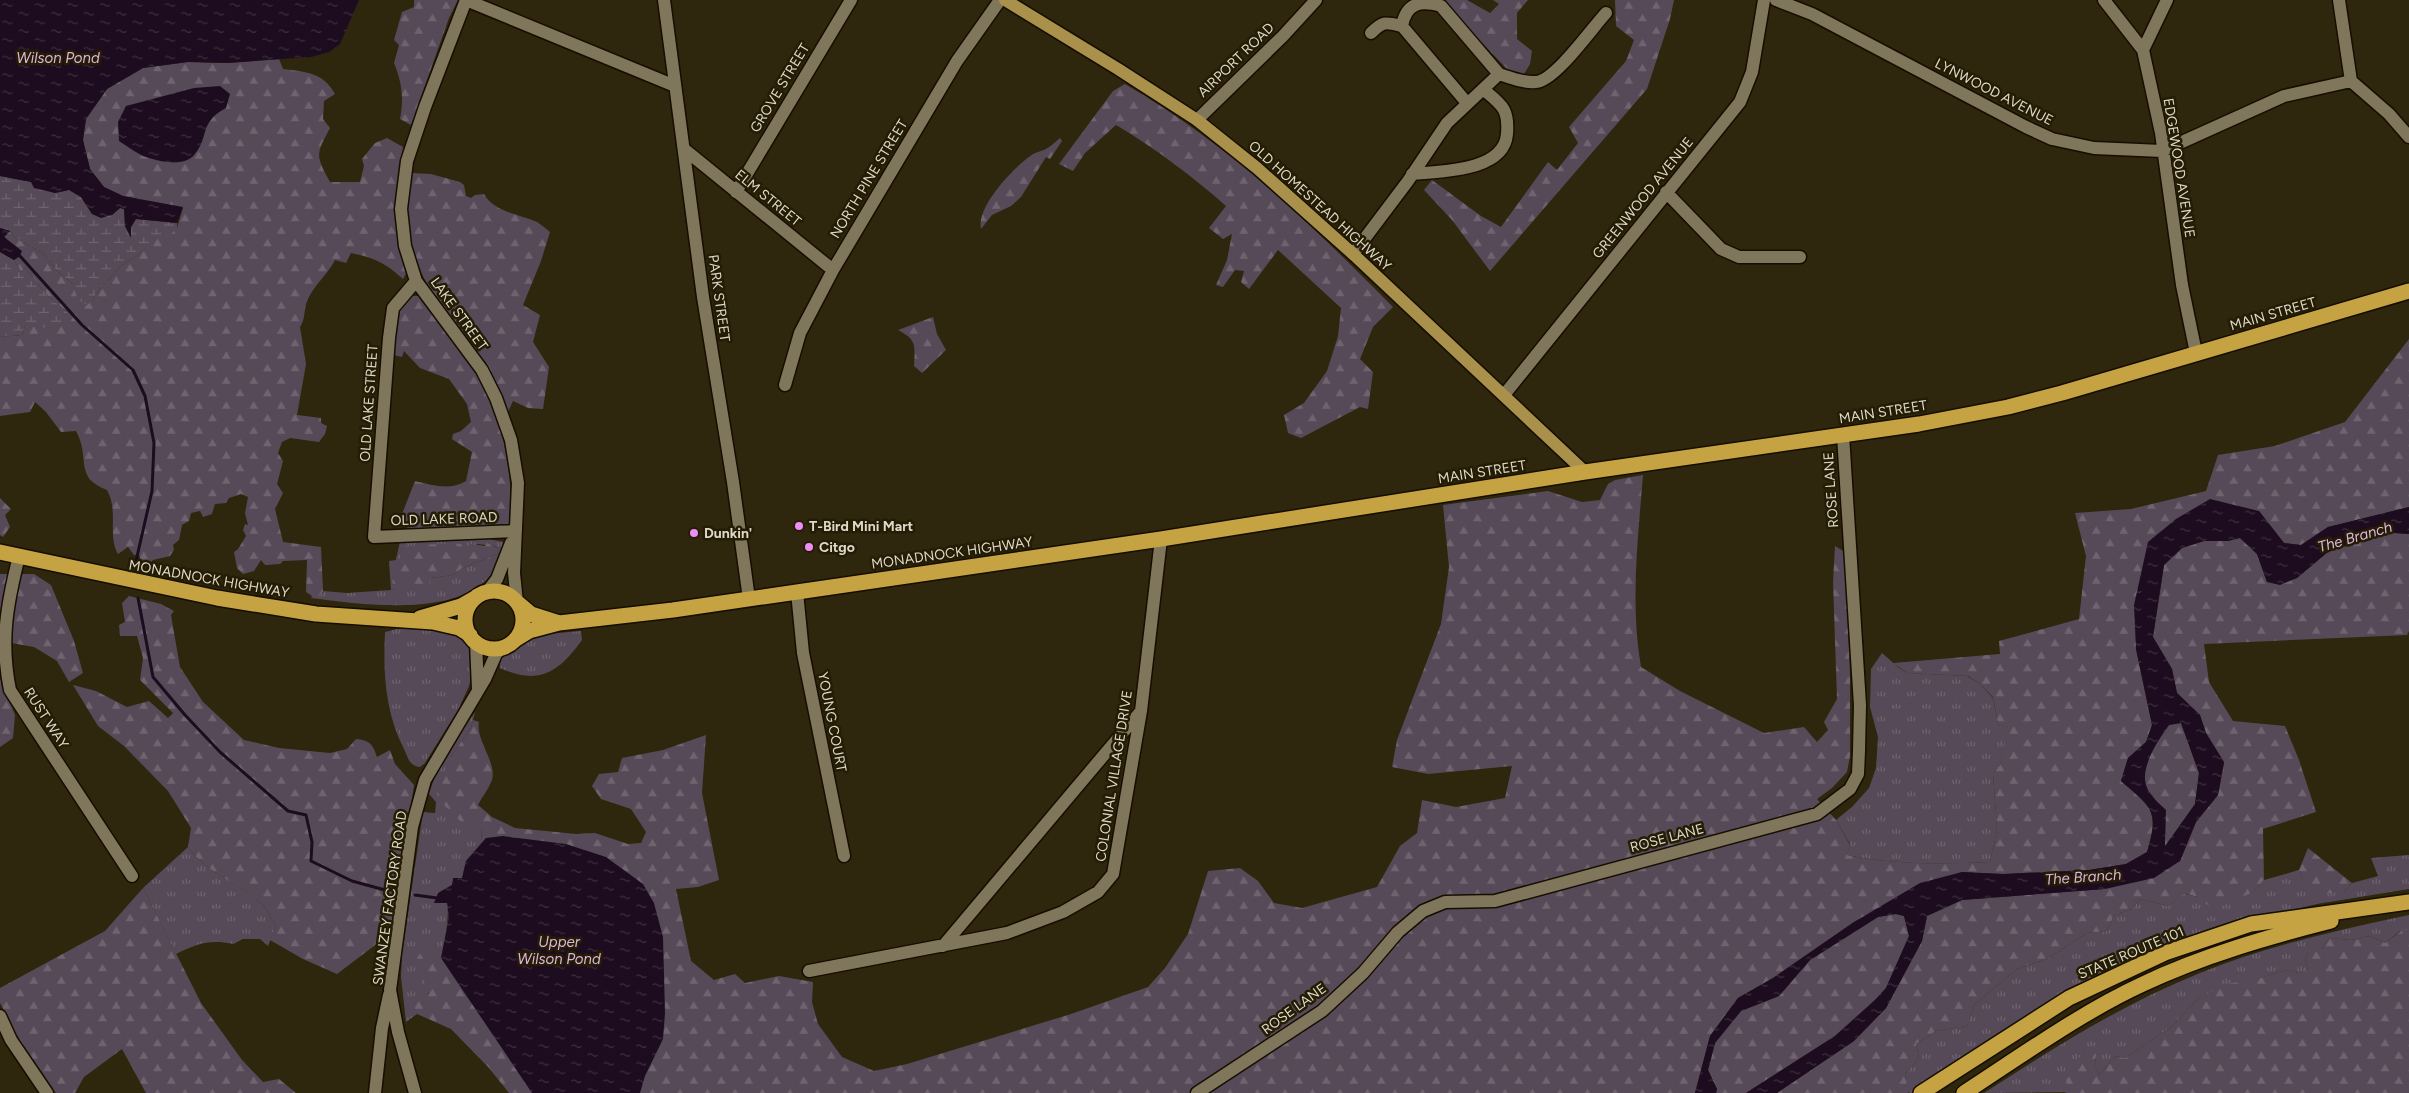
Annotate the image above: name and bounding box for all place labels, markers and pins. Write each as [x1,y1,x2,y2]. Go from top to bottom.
place label: T-Bird Mini Mart [809,518,913,535]
marker: T-Bird Mini Mart [793,520,805,532]
place label: Dunkin' [704,525,752,542]
marker: Dunkin' [688,527,700,539]
place label: Citgo [819,539,855,556]
marker: Citgo [803,541,815,553]

